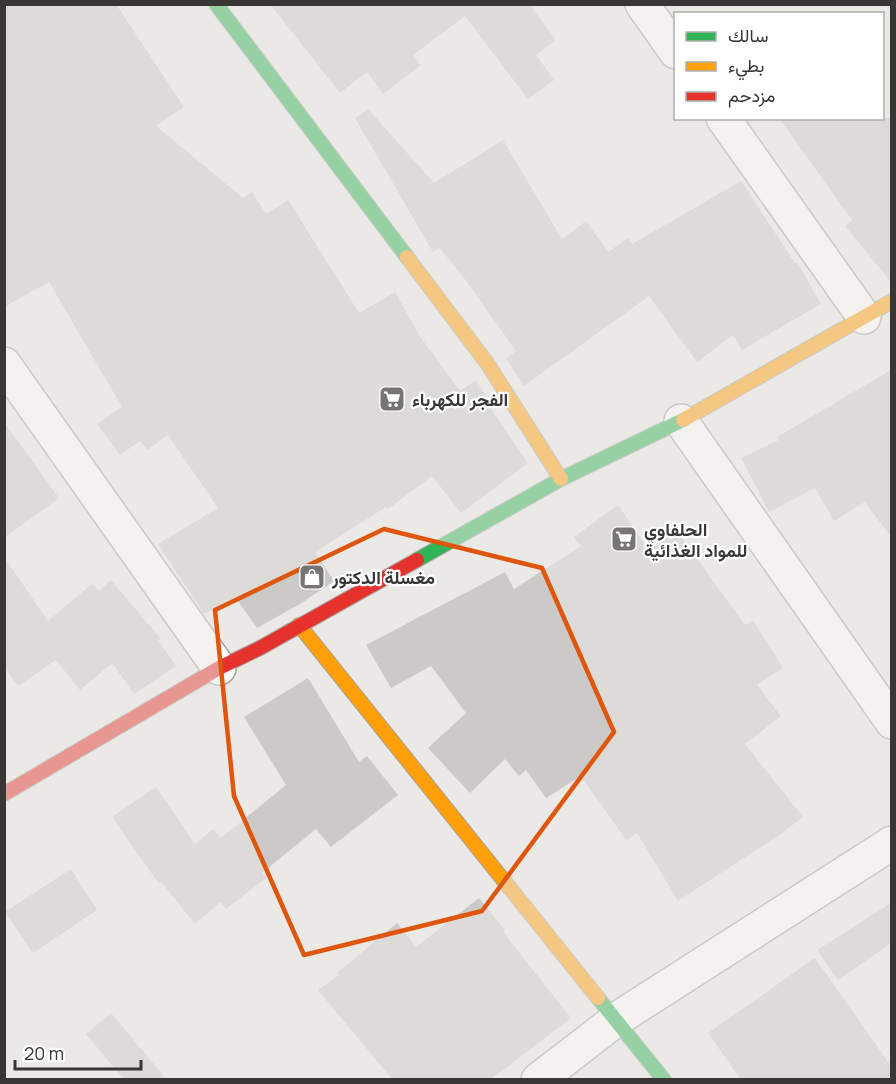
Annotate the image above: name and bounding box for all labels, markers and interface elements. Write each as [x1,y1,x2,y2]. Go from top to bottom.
legend [674,12,884,120]
text: سالك [728,23,768,47]
text: بطيء [728,53,764,81]
text: مزدحم [728,83,775,108]
supermarket icon: الفجر للكهرباء [377,384,407,414]
place label: الفجر للكهرباء [412,387,508,411]
place label: الحلفاوي للمواد الغذائية [644,517,747,562]
supermarket icon: الحلفاوي للمواد الغذائية [609,524,639,554]
shop icon: مغسلة الدكتور [297,562,327,592]
place label: مغسلة الدكتور [331,565,435,589]
scale bar [15,1033,141,1071]
text: 20 m [24,1041,64,1065]

